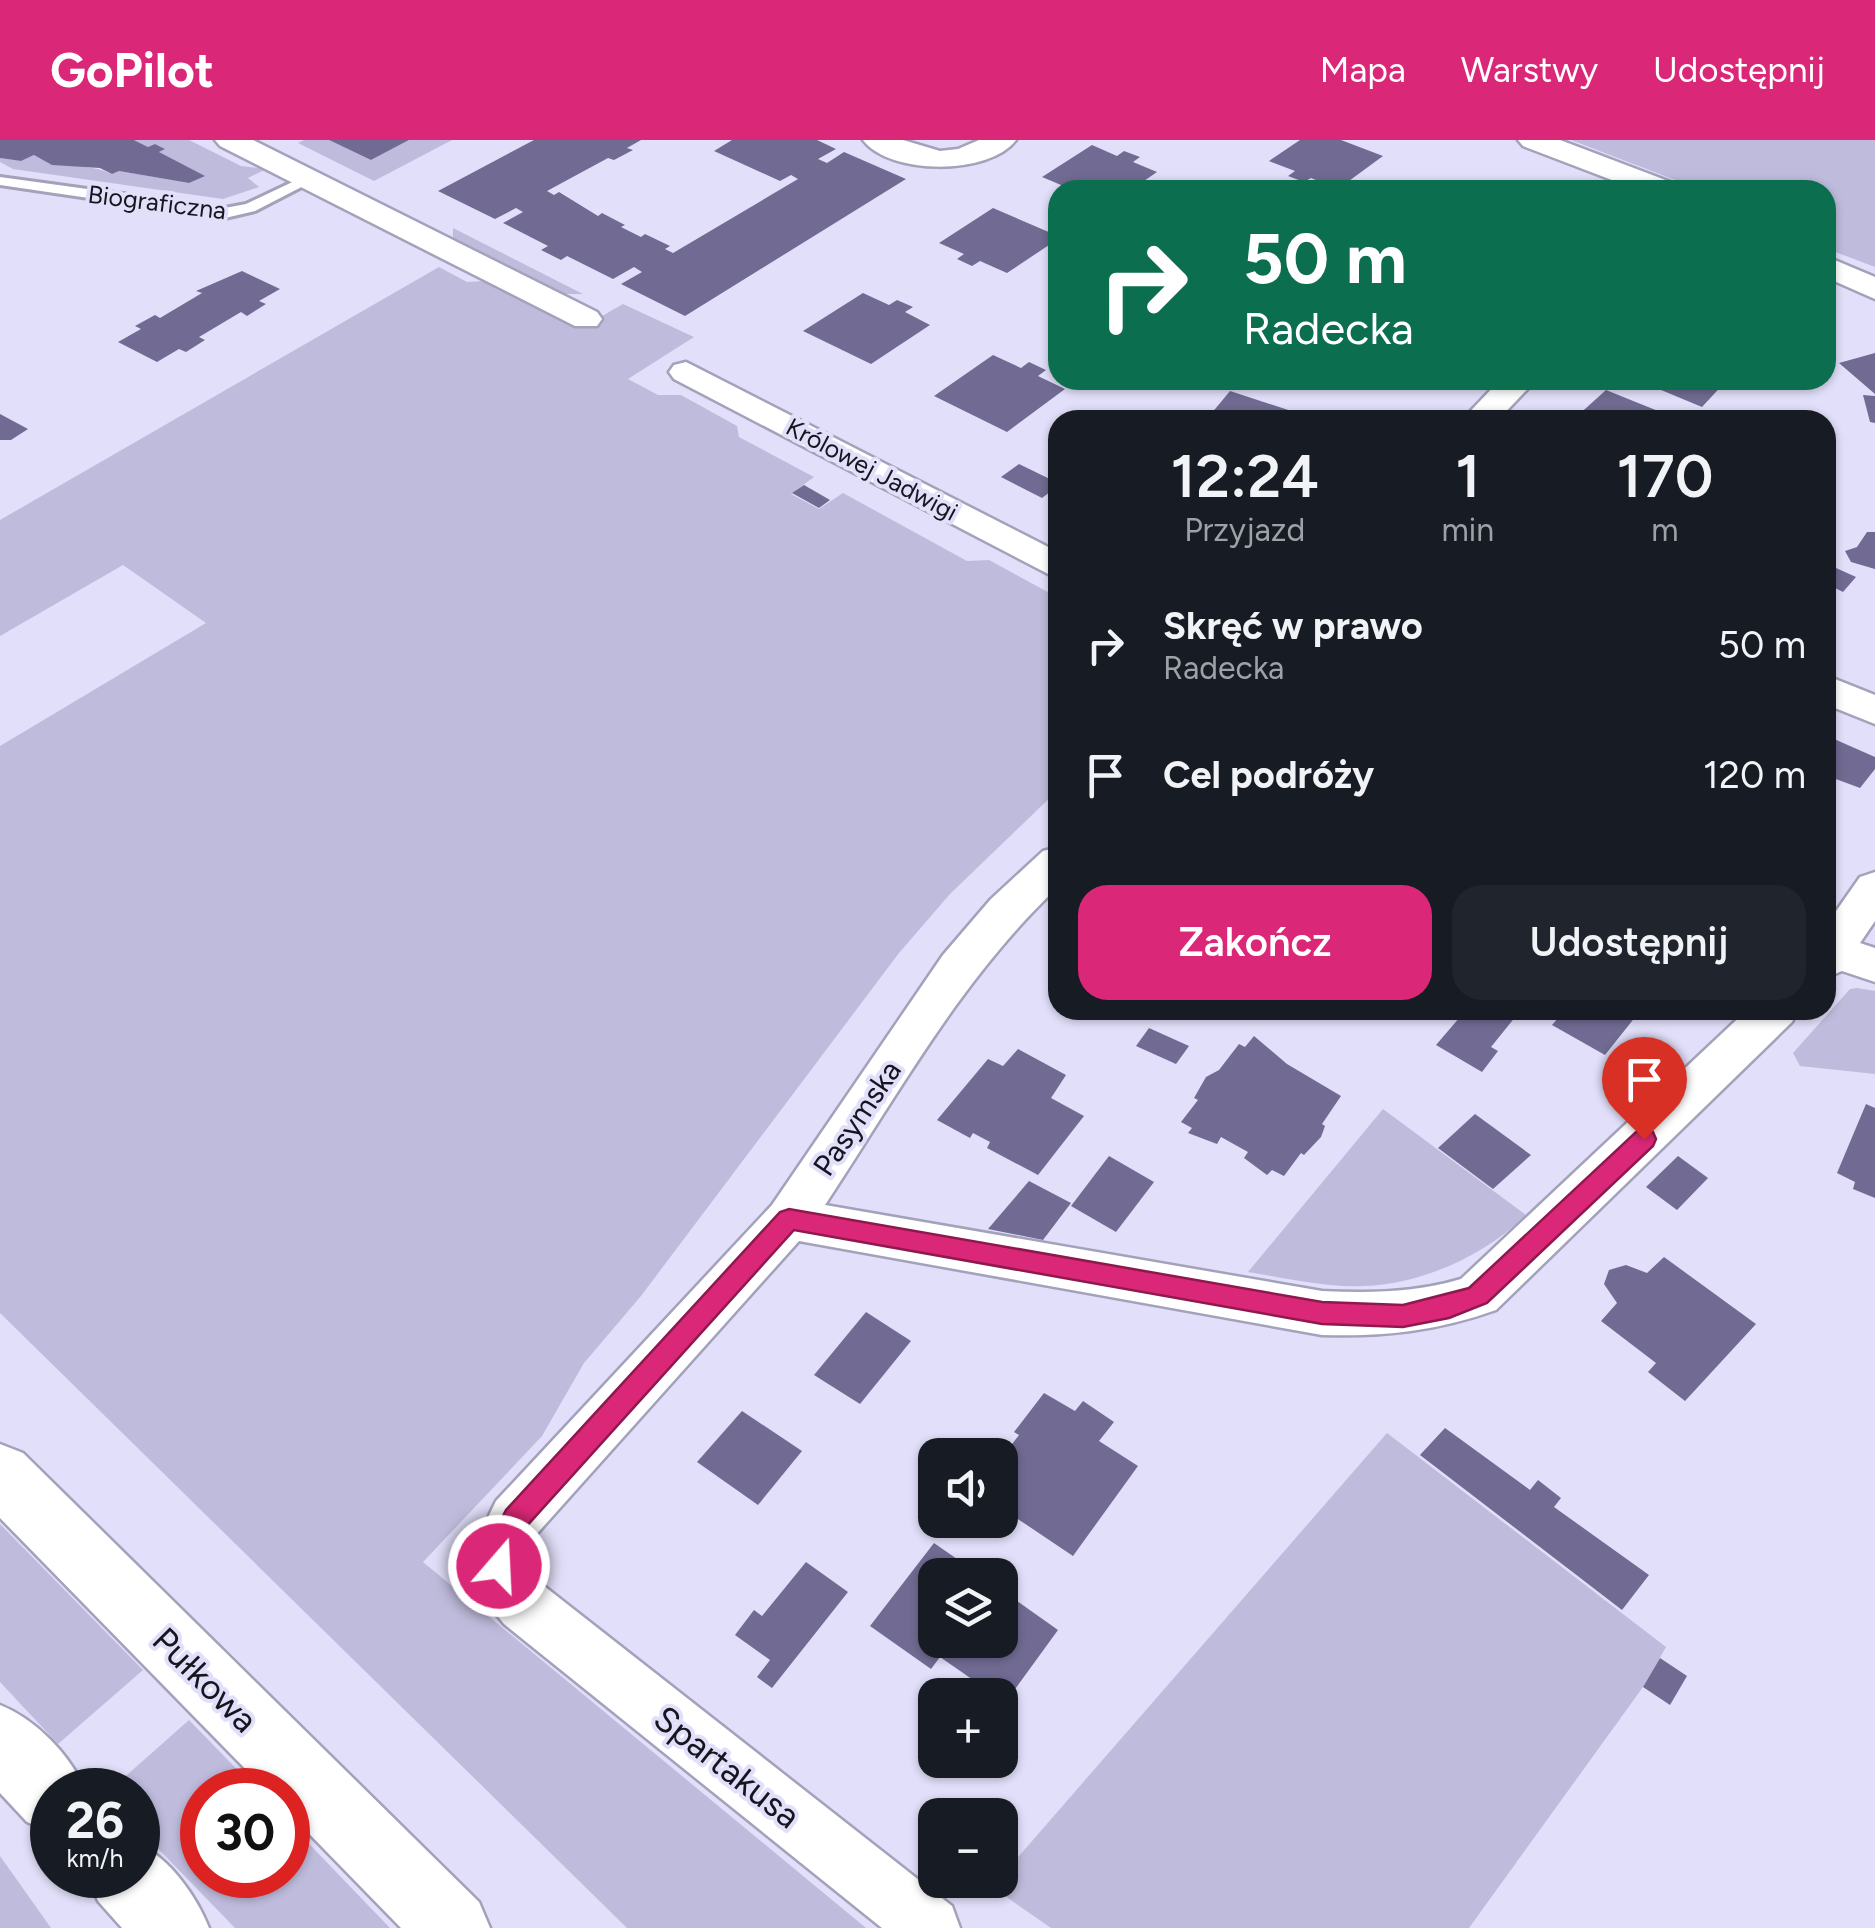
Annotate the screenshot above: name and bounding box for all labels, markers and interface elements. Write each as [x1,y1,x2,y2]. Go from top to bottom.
text: GoPilot [50,41,214,99]
text: Mapa [1320,49,1406,91]
text: Warstwy [1461,49,1598,91]
text: Udostępnij [1653,49,1825,91]
street label: Biograficzna [86,179,228,225]
text: 50 m [1243,216,1407,301]
icon: right [1078,220,1208,350]
text: Radecka [1243,301,1414,355]
street label: Królowej Jadwigi [781,411,963,527]
text: 12:24 [1171,440,1319,512]
text: 1 [1455,440,1480,512]
text: 170 [1617,440,1713,512]
text: Przyjazd [1184,511,1305,549]
text: min [1441,511,1494,549]
text: m [1651,511,1679,549]
text: Skręć w prawo [1163,603,1423,649]
icon: right [1078,618,1133,673]
text: 50 m [1718,622,1806,668]
text: Radecka [1163,649,1284,687]
icon: arrive [1078,748,1133,803]
text: Cel podróży [1163,752,1374,798]
text: 120 m [1703,752,1806,798]
button: Zakończ [1078,885,1432,1000]
button: Udostępnij [1452,885,1806,1000]
pin [1602,1037,1687,1140]
icon: arrive [1617,1052,1672,1107]
street label: Pasymska [805,1053,909,1183]
map controls [918,1438,1018,1898]
button: sound [918,1438,1018,1538]
position arrow [447,1514,551,1618]
button: layers [918,1558,1018,1658]
street label: Pułkowa [144,1619,266,1741]
button: + [918,1678,1018,1778]
street label: Spartakusa [646,1697,808,1837]
speed limit sign: 30 [180,1768,310,1898]
text: 26 [66,1790,124,1851]
button: − [918,1798,1018,1898]
text: km/h [66,1843,124,1873]

